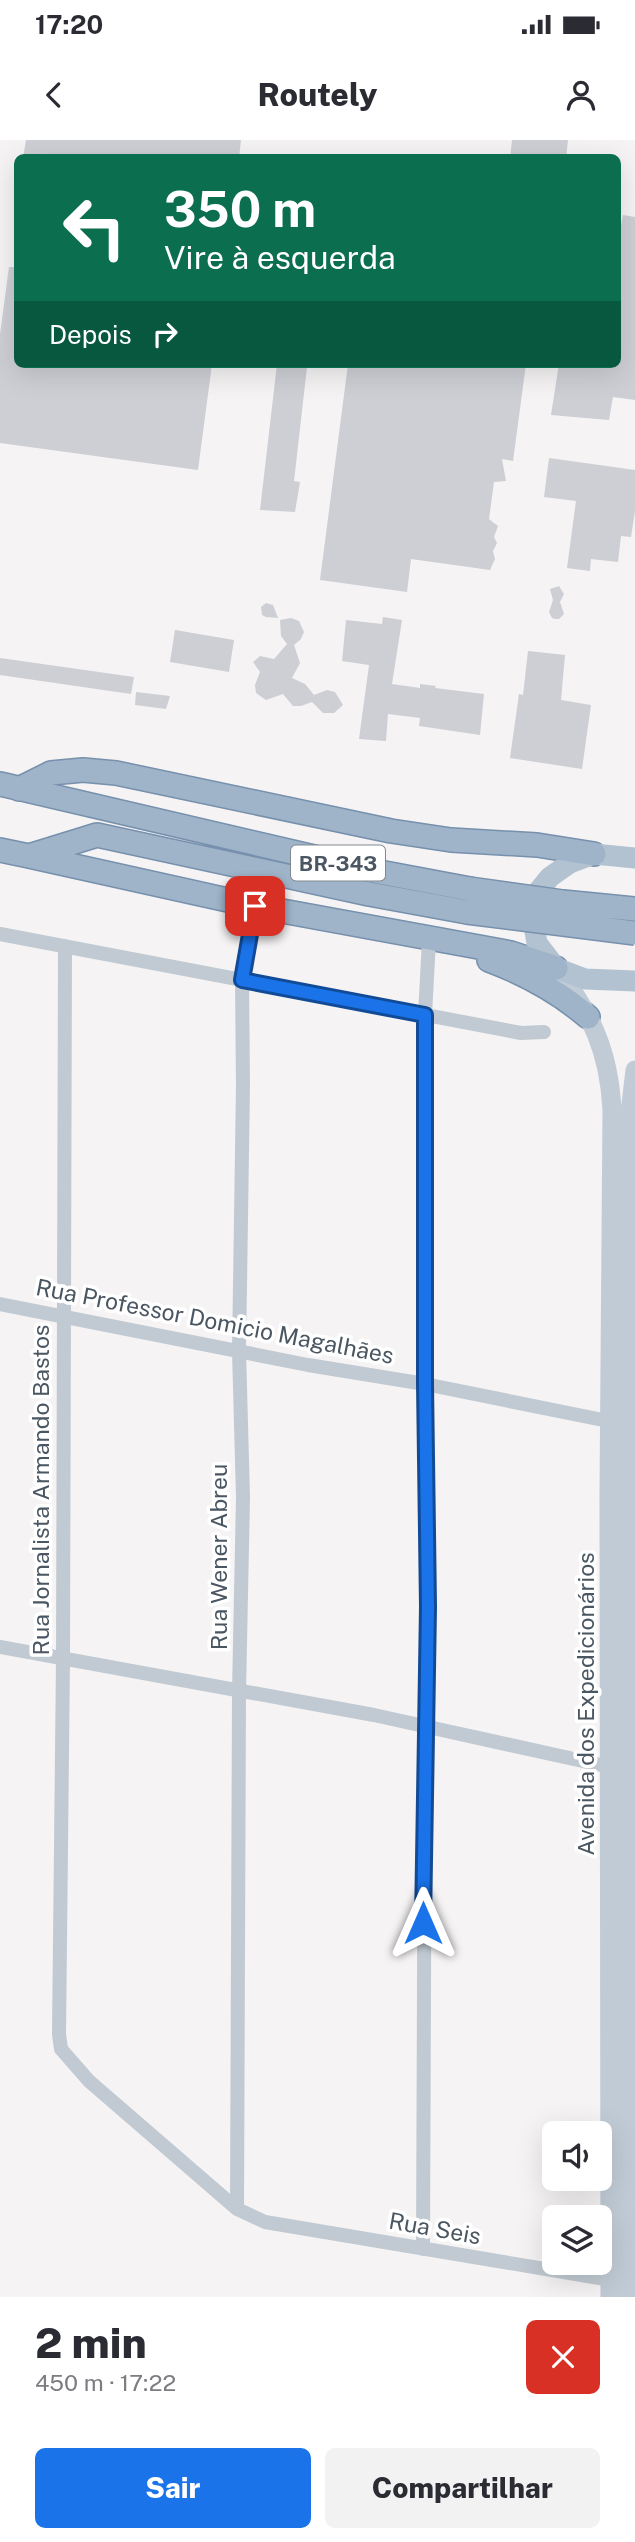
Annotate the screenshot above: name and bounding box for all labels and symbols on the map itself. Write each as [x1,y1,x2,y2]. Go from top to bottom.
road number: BR-343 [291,846,385,880]
pin [225,876,285,936]
street label: Rua Professor Domicio Magalhães [34,1273,396,1369]
street label: Rua Jornalista Armando Bastos [27,1325,54,1655]
street label: Rua Wener Abreu [205,1464,232,1650]
street label: Avenida dos Expedicionários [572,1552,599,1856]
position arrow [386,1886,460,1960]
street label: Rua Seis [387,2207,483,2249]

